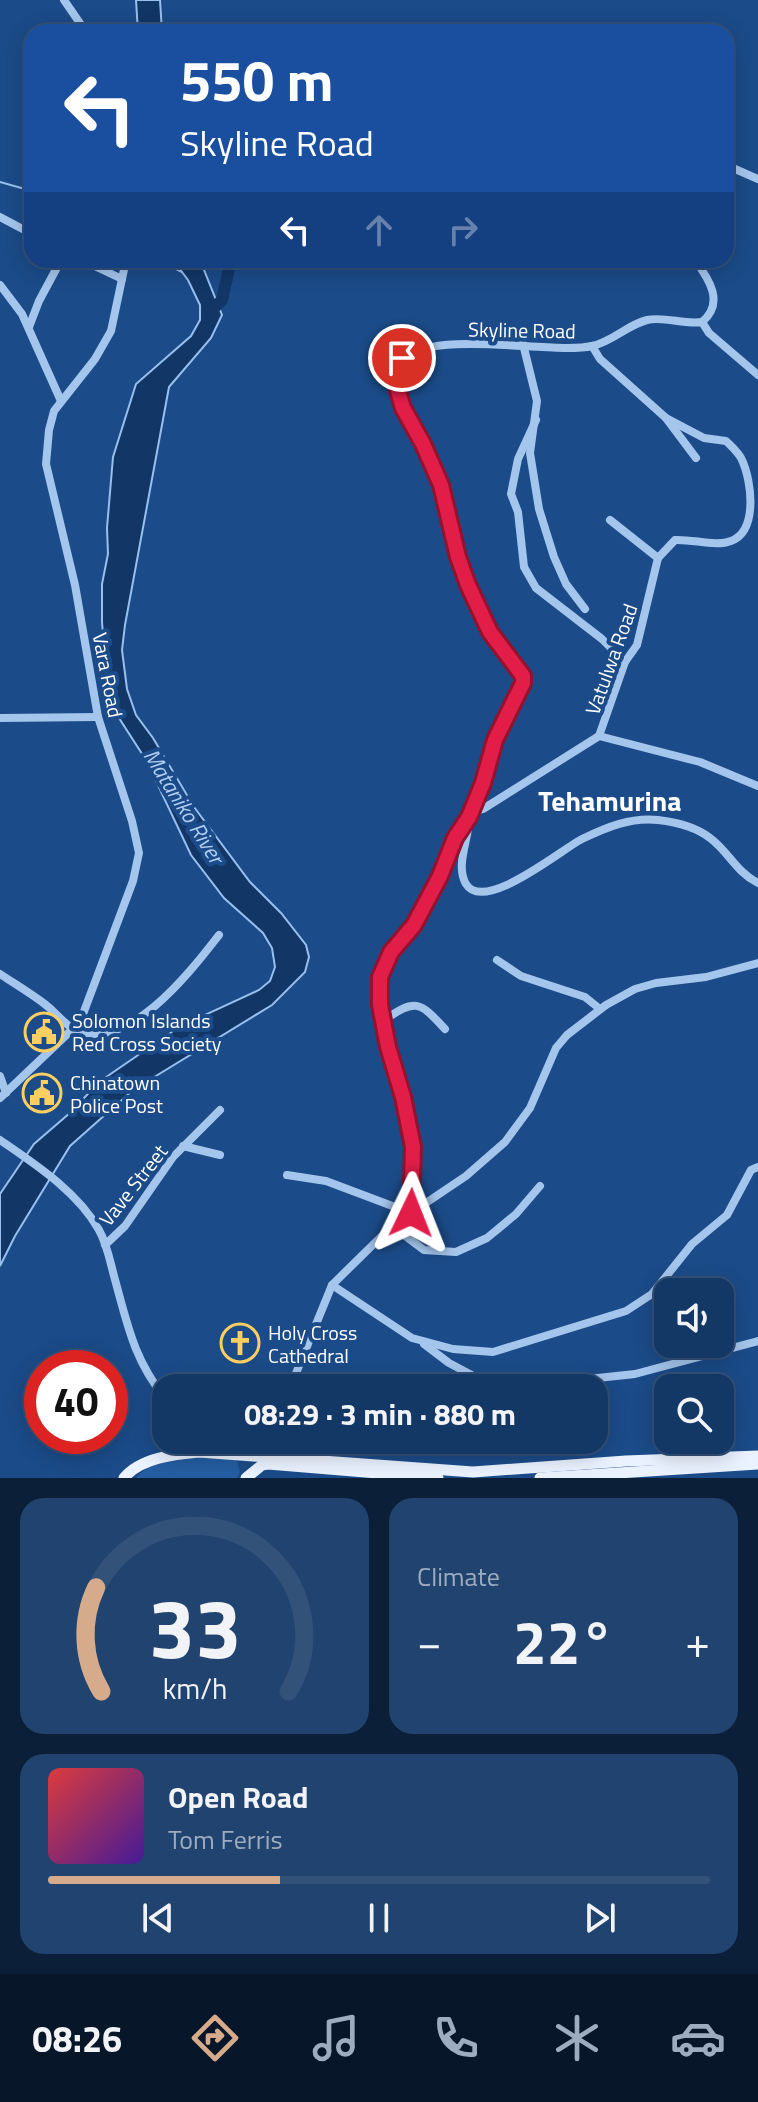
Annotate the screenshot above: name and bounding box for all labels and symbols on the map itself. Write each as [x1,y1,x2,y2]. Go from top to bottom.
street label: Skyline Road [468,314,576,346]
pin [368,324,436,392]
street label: Vatulwa Road [577,599,645,719]
street label: Vara Road [85,630,131,720]
water label: Mataniko River [135,742,235,873]
district label: Tehamurina [538,779,682,822]
place label: Solomon Islands Red Cross Society [72,1005,222,1059]
public building icon: Solomon Islands Red Cross Society [23,1011,65,1053]
place label: Chinatown Police Post [70,1067,163,1121]
public building icon: Chinatown Police Post [21,1072,63,1114]
street label: Vave Street [91,1137,175,1233]
position arrow [369,1171,453,1255]
place label: Holy Cross Cathedral [268,1317,357,1371]
church icon: Holy Cross Cathedral [219,1322,261,1364]
speed limit sign: 40 [24,1350,128,1454]

